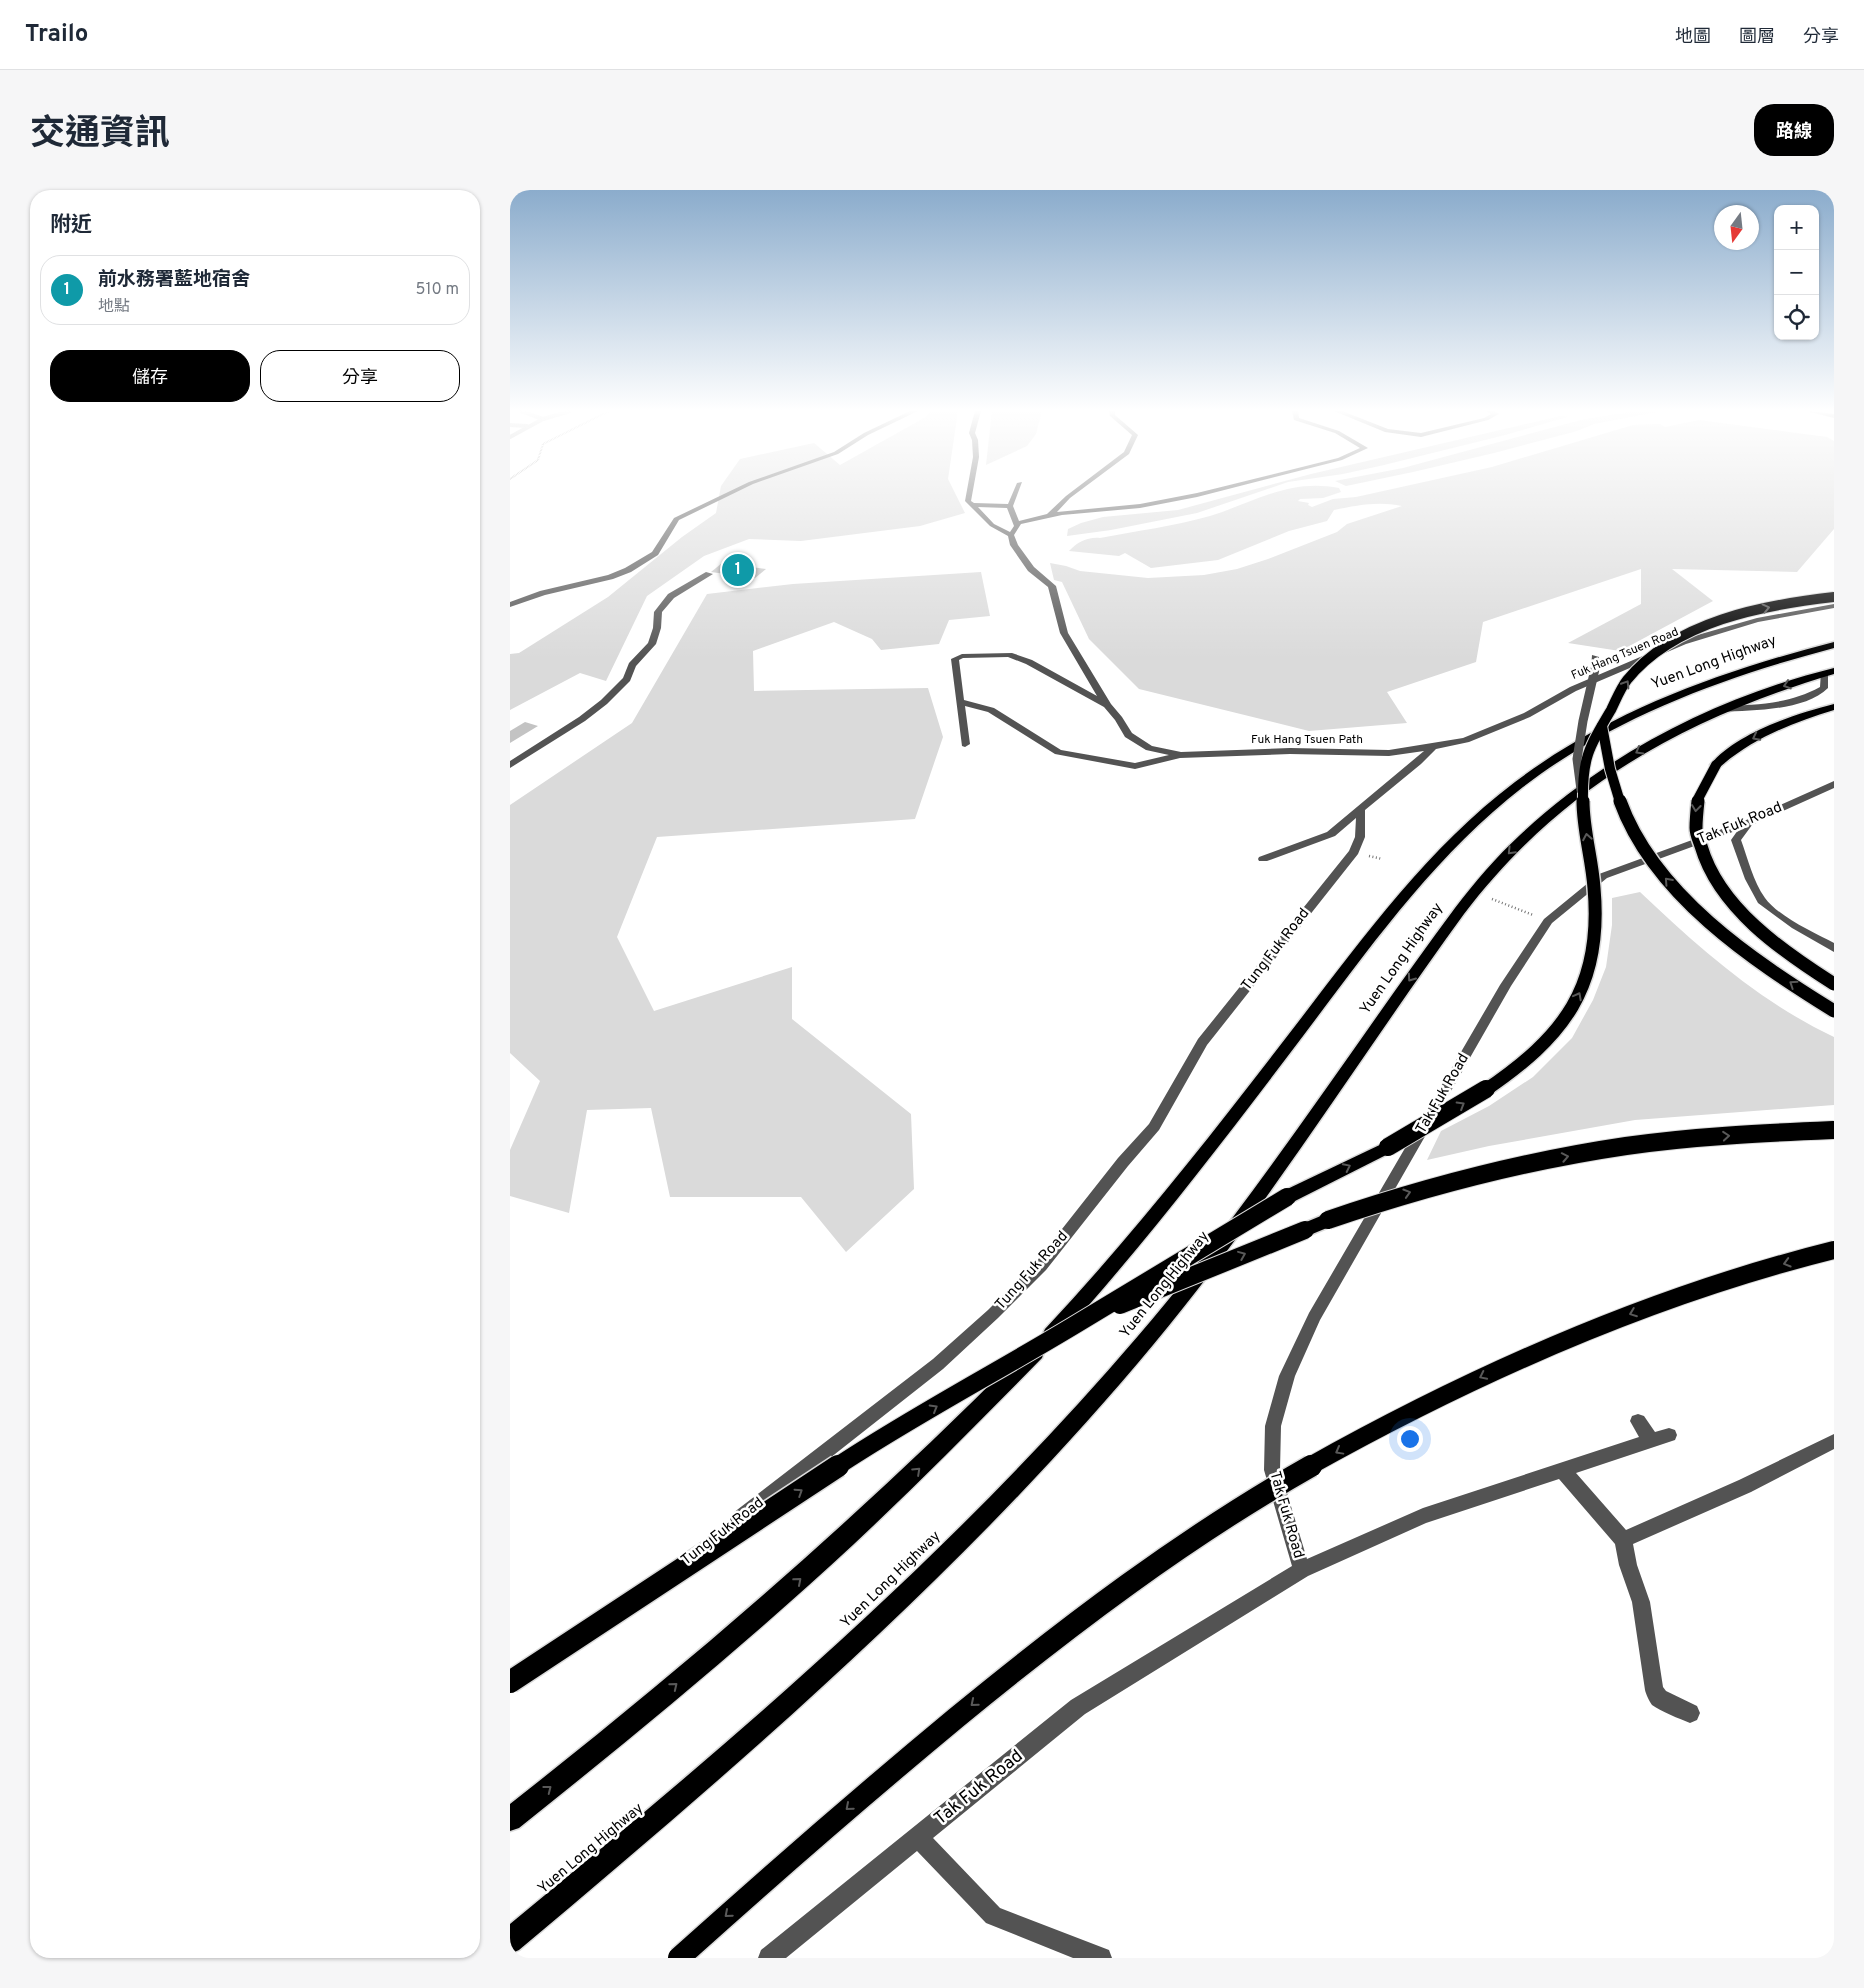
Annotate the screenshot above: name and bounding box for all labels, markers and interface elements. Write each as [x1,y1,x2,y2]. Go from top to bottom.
text: Trailo [25,20,88,50]
text: 地圖 [1675,26,1711,49]
text: 圖層 [1739,26,1775,49]
text: 分享 [1803,26,1839,49]
button: 路線 [1754,104,1834,156]
text: 交通資訊 [30,113,170,157]
north arrow [1714,205,1759,250]
map controls [1774,205,1819,340]
button: + [1774,205,1819,250]
text: 附近 [50,212,92,239]
button: − [1774,250,1819,295]
text: 前水務署藍地宿舍 [98,268,250,292]
text: 1 [64,280,70,300]
text: 510 m [416,280,459,300]
button: locate [1774,295,1819,340]
text: 地點 [98,297,130,317]
button: 儲存 [50,350,250,402]
button: 分享 [260,350,460,402]
pin: 1 [722,551,754,589]
one-way arrow [1761,603,1770,614]
street label: Fuk Hang Tsuen Road [1569,624,1681,684]
street label: Yuen Long Highway [1649,631,1779,694]
one-way arrow [1619,680,1629,689]
one-way arrow [1784,680,1792,690]
one-way arrow [1752,731,1761,741]
street label: Fuk Hang Tsuen Path [1251,732,1363,748]
one-way arrow [1635,744,1644,754]
street label: Tak Fuk Road [1695,798,1785,850]
one-way arrow [1691,805,1702,813]
one-way arrow [1582,833,1592,842]
one-way arrow [1508,845,1517,854]
one-way arrow [1665,877,1674,886]
street label: Yuen Long Highway [1356,899,1448,1018]
street label: Tung Fuk Road [1238,905,1314,995]
one-way arrow [1408,972,1417,982]
one-way arrow [1790,981,1799,990]
one-way arrow [1572,992,1582,1001]
street label: Tak Fuk Road [1412,1050,1474,1138]
one-way arrow [1455,1102,1464,1112]
one-way arrow [1722,1131,1730,1142]
one-way arrow [1561,1152,1569,1162]
one-way arrow [1342,1162,1351,1173]
one-way arrow [1402,1189,1410,1199]
street label: Tung Fuk Road [992,1228,1072,1314]
street label: Yuen Long Highway [1116,1228,1214,1342]
one-way arrow [1237,1251,1246,1262]
one-way arrow [1783,1257,1792,1267]
one-way arrow [1629,1307,1637,1317]
one-way arrow [1479,1370,1488,1380]
one-way arrow [928,1404,937,1414]
your location [1397,1426,1423,1452]
one-way arrow [1335,1445,1344,1455]
one-way arrow [912,1468,921,1477]
street label: Tak Fuk Road [1265,1469,1307,1561]
one-way arrow [794,1489,803,1498]
street label: Tung Fuk Road [678,1494,768,1570]
street label: Yuen Long Highway [837,1527,945,1633]
one-way arrow [793,1578,802,1587]
one-way arrow [669,1683,678,1692]
one-way arrow [971,1697,980,1706]
street label: Tak Fuk Road [930,1745,1028,1831]
one-way arrow [543,1786,552,1795]
street label: Yuen Long Highway [534,1799,648,1899]
one-way arrow [846,1801,855,1810]
one-way arrow [724,1909,733,1918]

